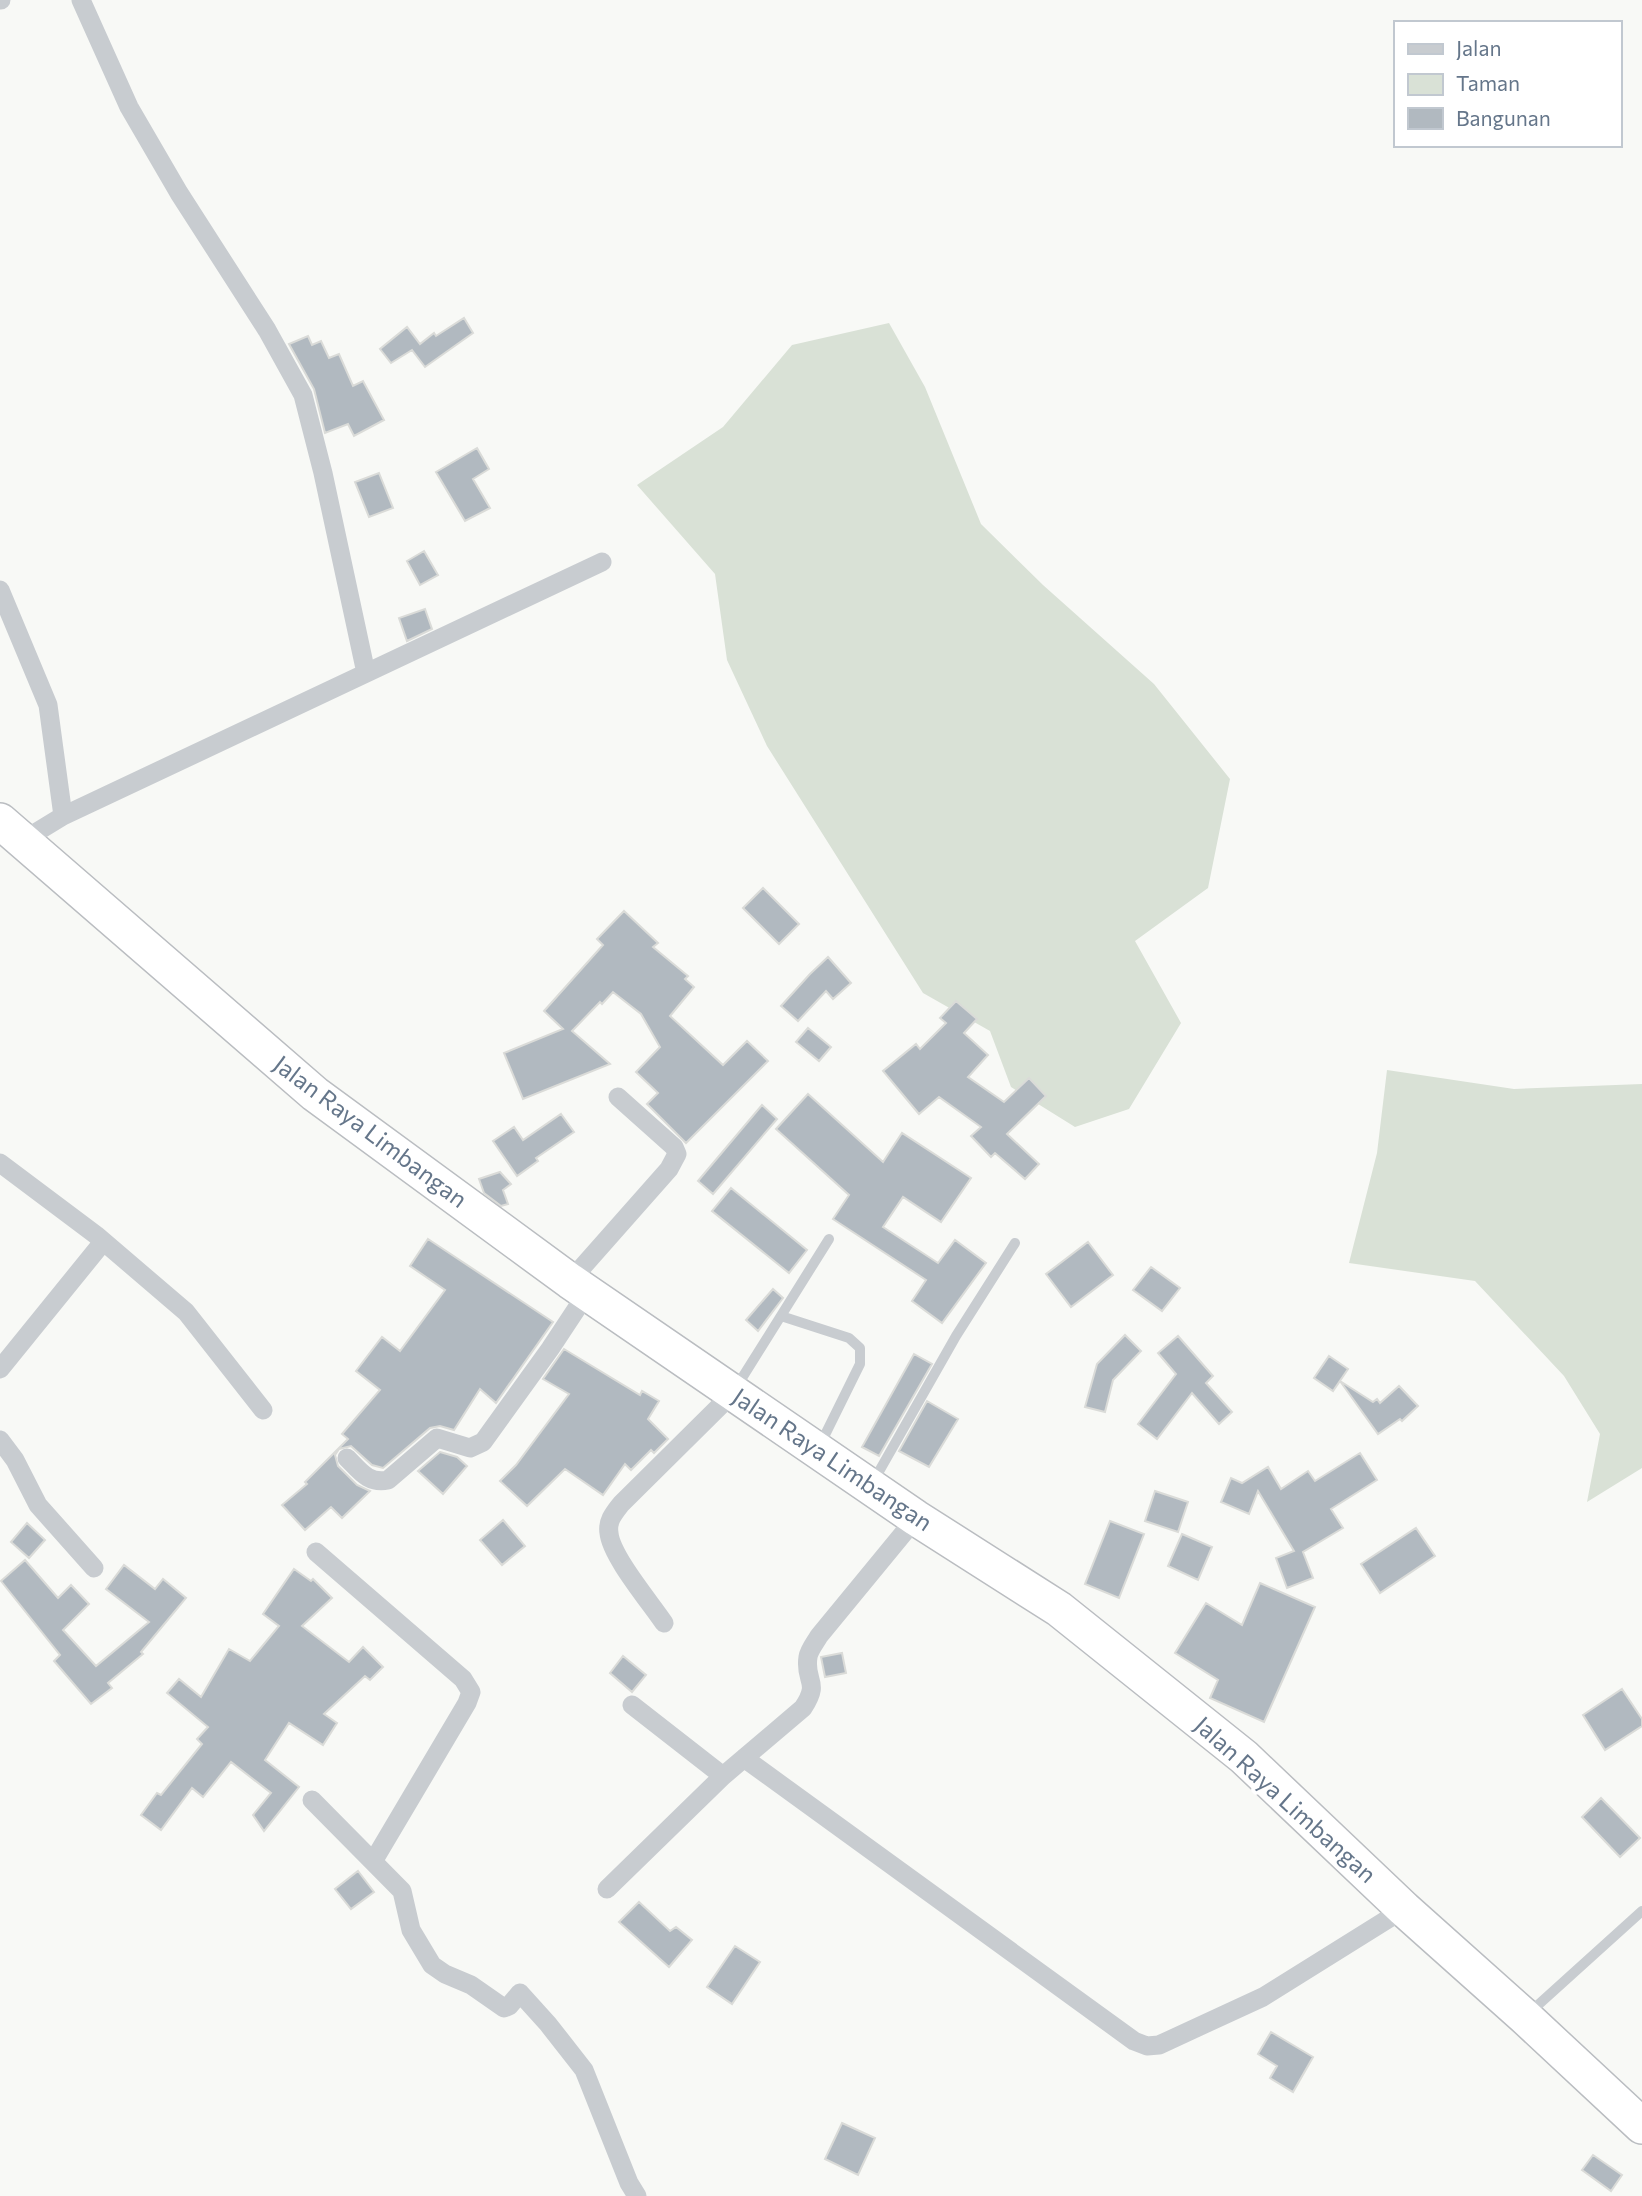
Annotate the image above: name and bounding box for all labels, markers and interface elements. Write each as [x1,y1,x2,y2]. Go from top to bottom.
legend [1394,21,1621,147]
text: Jalan [1456,35,1501,60]
text: Taman [1456,70,1520,95]
text: Bangunan [1456,105,1551,130]
street label: Jalan Raya Limbangan [268,1049,473,1213]
street label: Jalan Raya Limbangan [727,1381,938,1536]
street label: Jalan Raya Limbangan [1189,1710,1383,1888]

